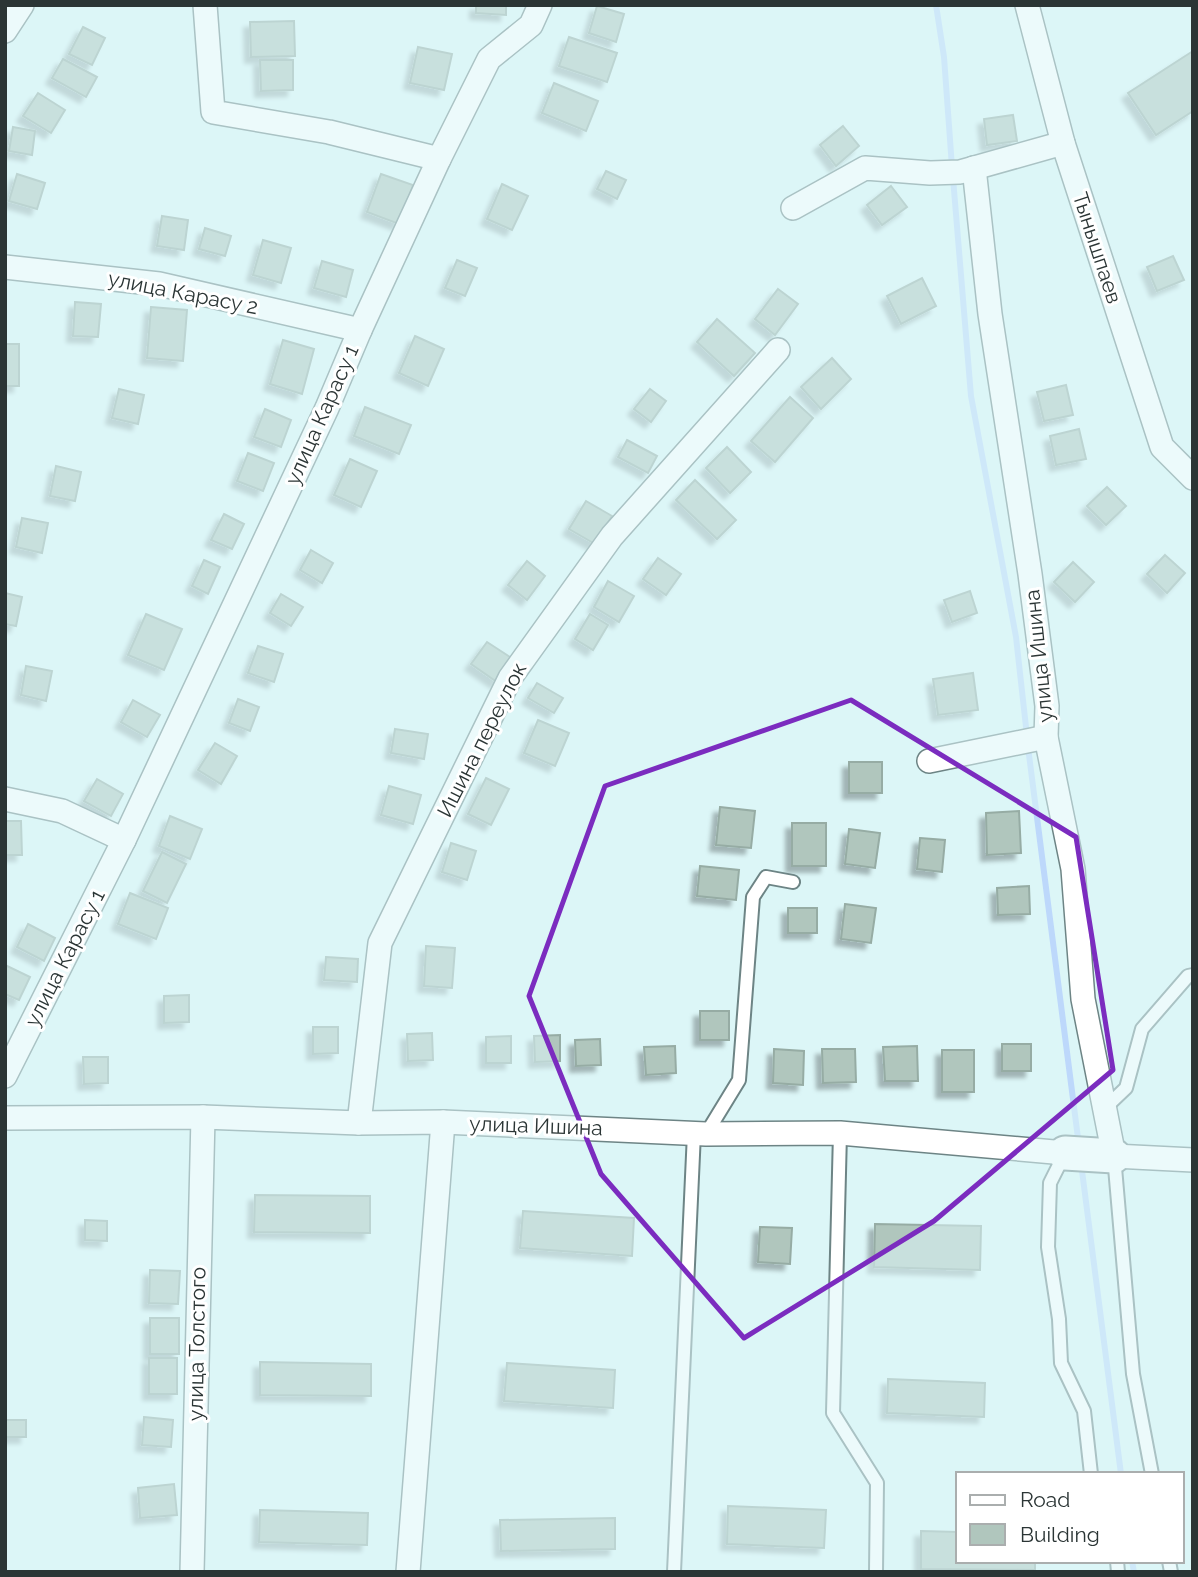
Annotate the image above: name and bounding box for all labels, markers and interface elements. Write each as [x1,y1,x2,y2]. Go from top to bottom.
street label: Тынышпаев [1068,189,1127,307]
street label: улица Карасу 2 [106,266,260,319]
street label: улица Карасу 1 [280,341,364,489]
street label: улица Ишина [1019,588,1058,724]
street label: Ишина переулок [432,658,531,821]
street label: улица Карасу 1 [19,885,110,1030]
street label: улица Ишина [469,1111,603,1140]
street label: улица Толстого [183,1267,210,1421]
legend [956,1472,1184,1563]
text: Road [1020,1487,1070,1512]
text: Building [1020,1522,1100,1547]

